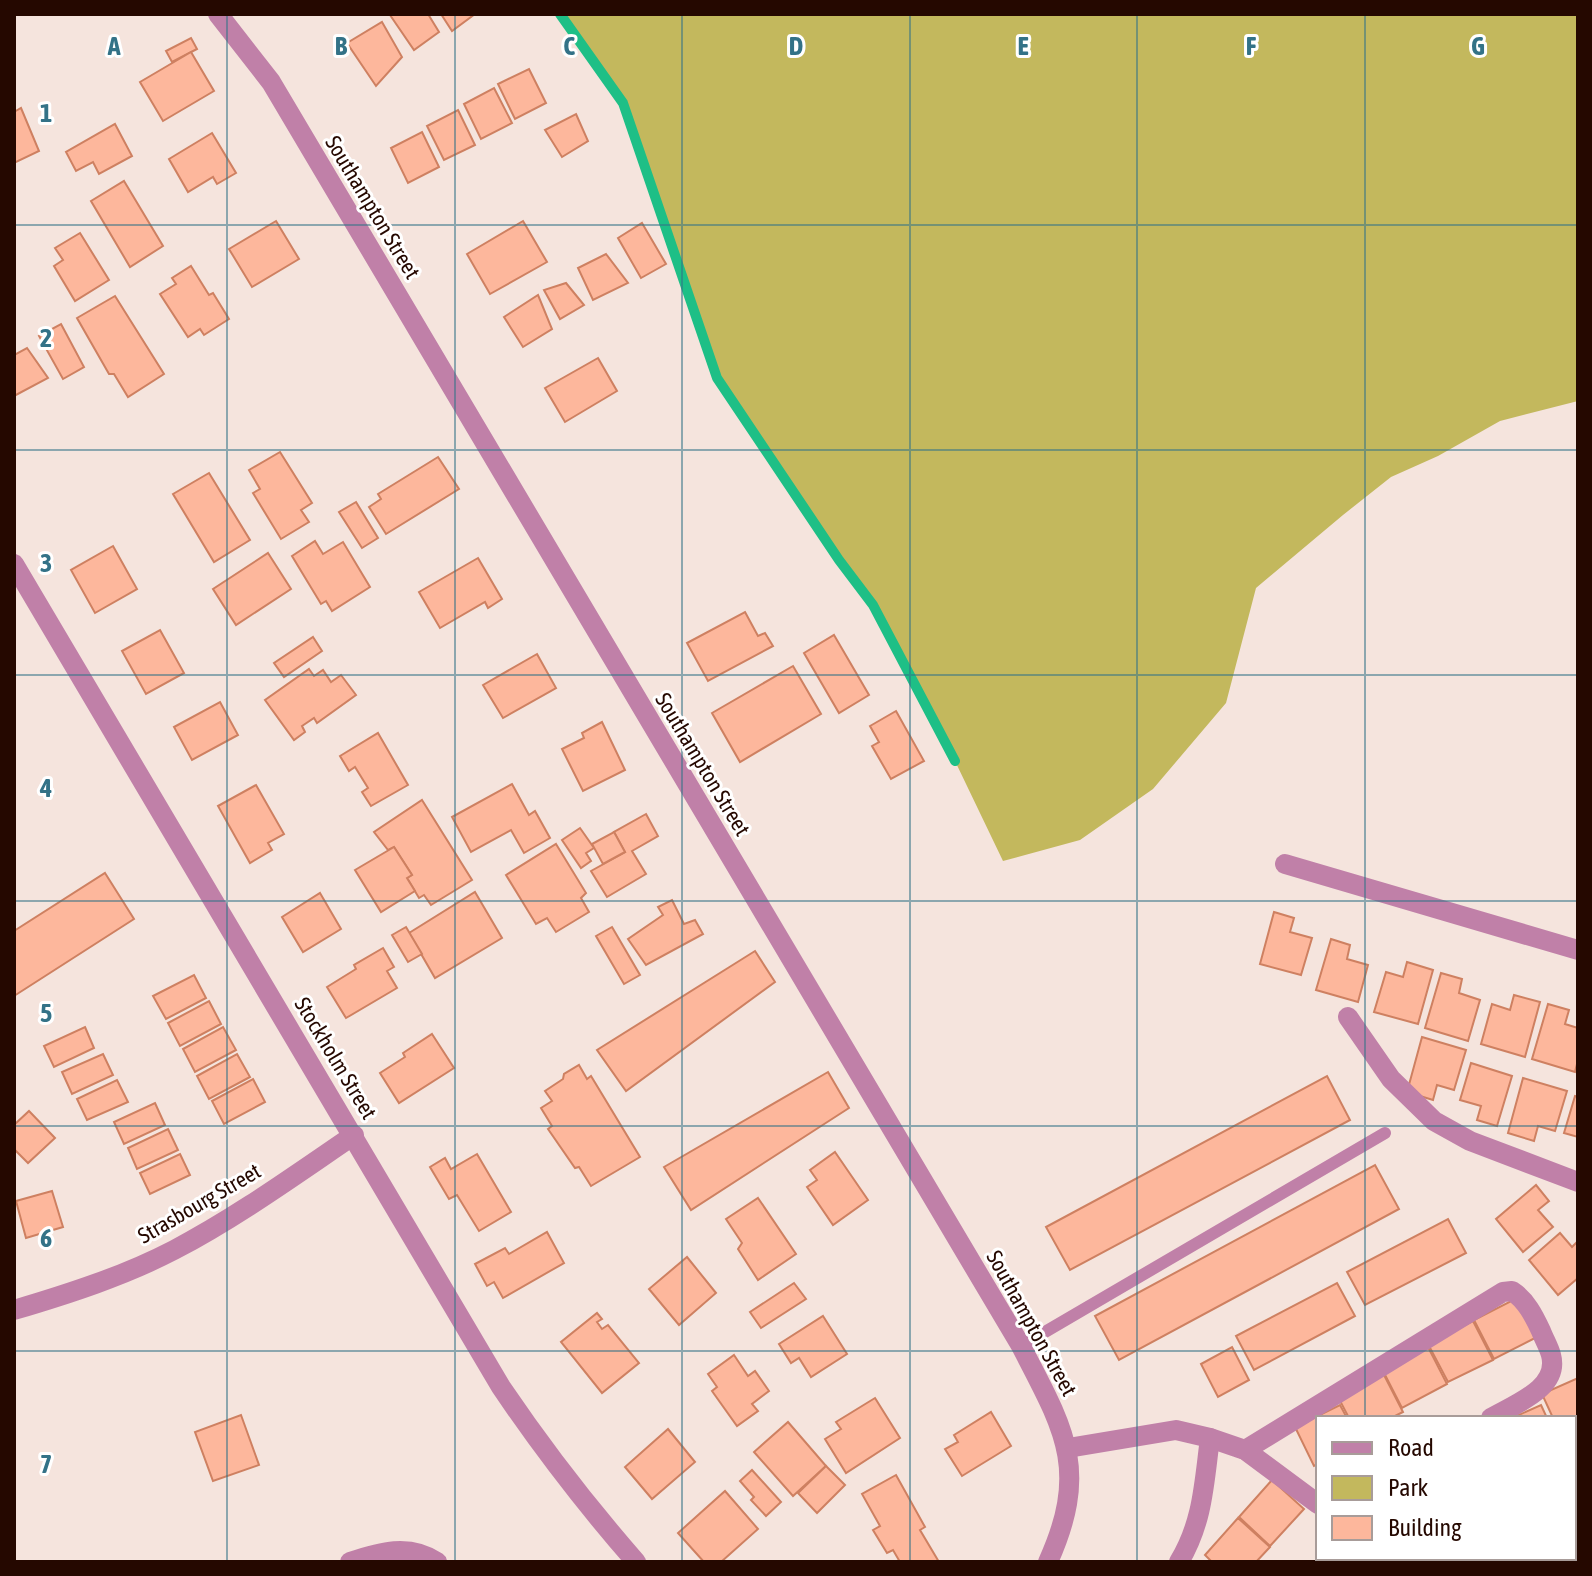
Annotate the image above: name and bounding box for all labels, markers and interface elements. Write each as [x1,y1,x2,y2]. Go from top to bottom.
text: A [107,31,121,61]
text: B [335,31,348,61]
text: C [563,31,575,61]
text: D [789,31,803,61]
text: E [1017,31,1029,61]
text: F [1246,31,1257,61]
text: G [1471,31,1485,61]
text: 1 [40,98,52,128]
street label: Southampton Street [320,131,426,283]
text: 2 [40,323,52,353]
text: 3 [40,548,52,578]
street label: Southampton Street [650,688,756,840]
text: 4 [39,773,52,803]
street label: Stockholm Street [289,992,383,1124]
text: 5 [40,998,52,1028]
street label: Strasbourg Street [133,1157,265,1249]
text: 6 [40,1223,52,1253]
street label: Southampton Street [981,1246,1083,1400]
legend [1316,1416,1576,1560]
text: Road [1388,1434,1434,1461]
text: 7 [40,1449,52,1479]
text: Park [1388,1474,1429,1501]
text: Building [1388,1514,1462,1541]

